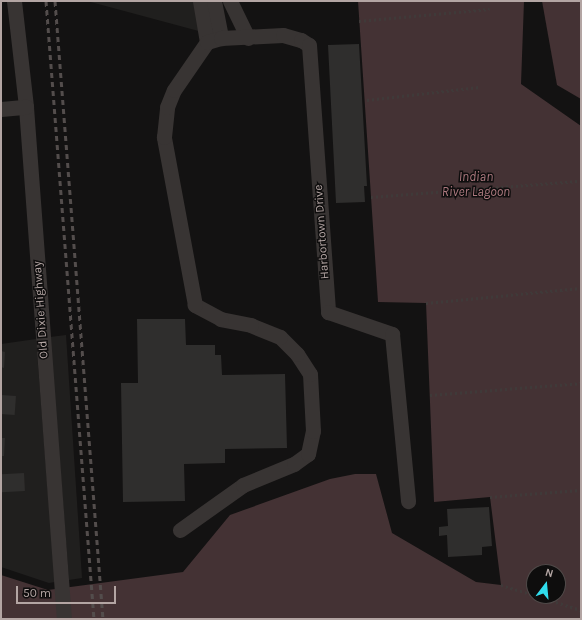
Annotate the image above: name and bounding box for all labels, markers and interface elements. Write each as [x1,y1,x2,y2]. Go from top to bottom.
water label: Indian River Lagoon [442,170,510,201]
street label: Harbortown Drive [312,184,332,280]
street label: Old Dixie Highway [30,261,52,359]
north arrow [526,564,566,604]
text: N [544,566,555,580]
scale bar [18,578,118,604]
text: 50 m [23,586,51,600]

